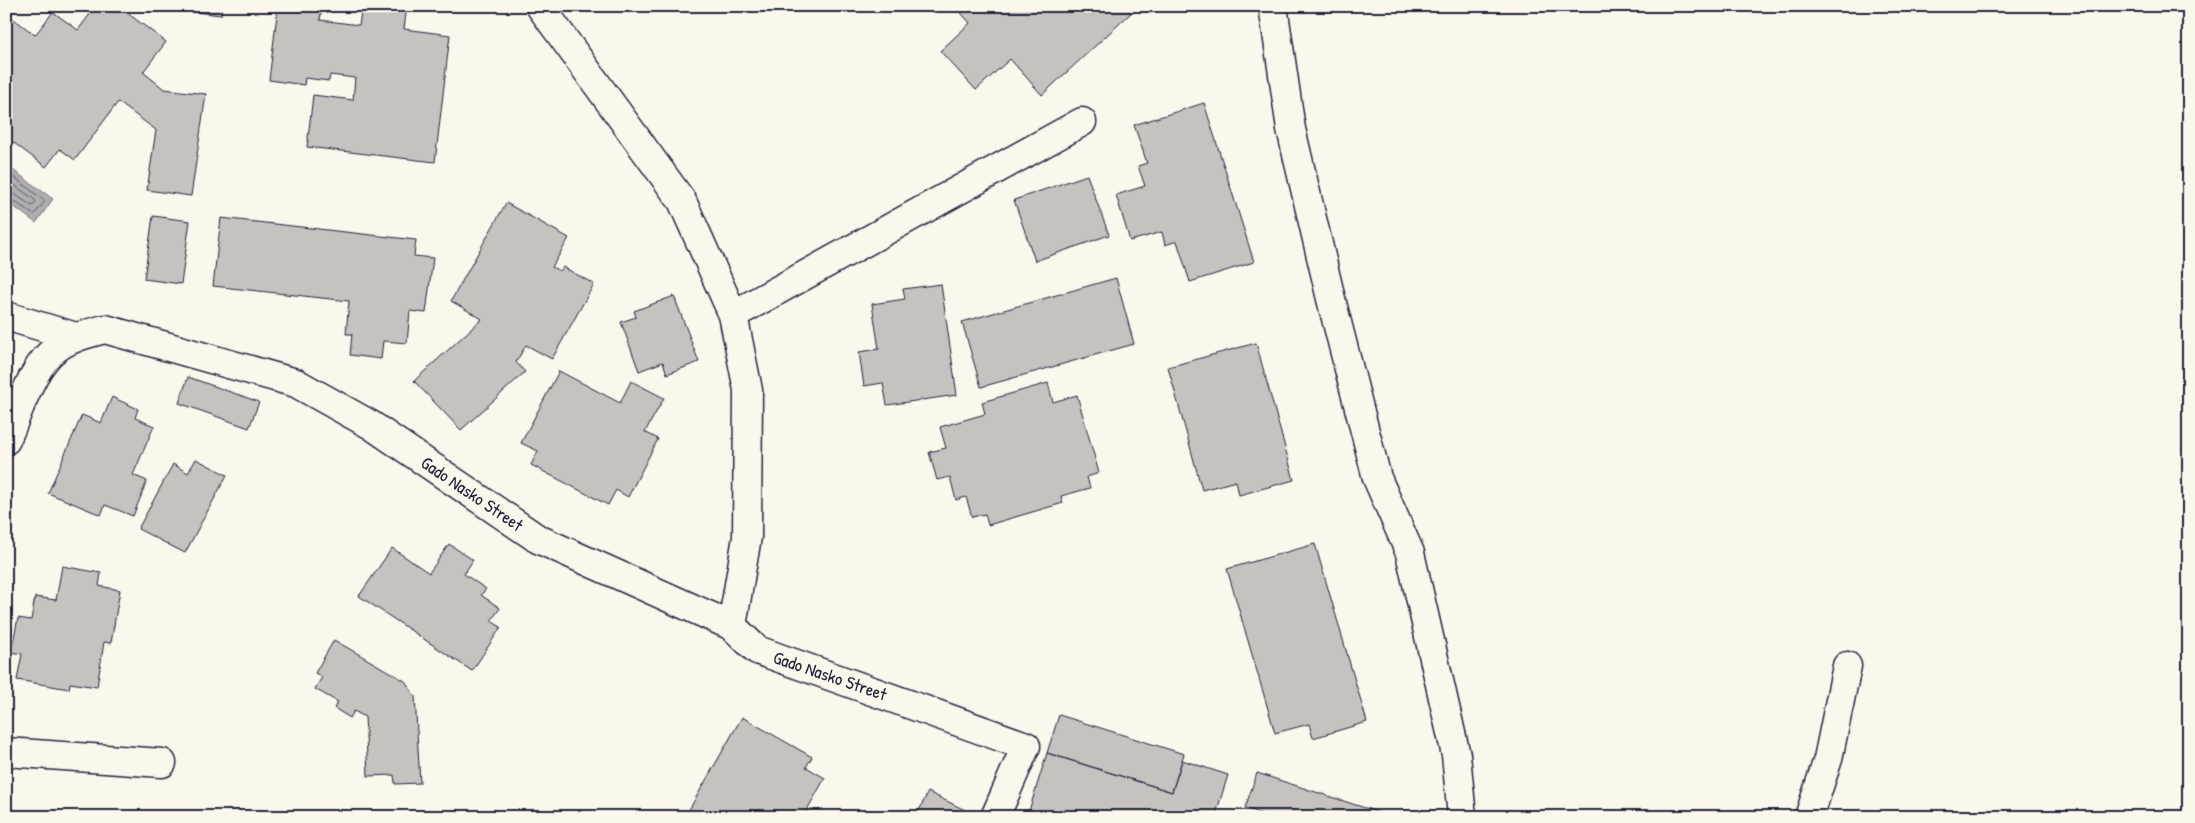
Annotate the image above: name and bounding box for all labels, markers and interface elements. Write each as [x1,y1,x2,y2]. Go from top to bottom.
street label: Gado Nasko Street [416,450,529,538]
street label: Gado Nasko Street [770,644,891,707]

